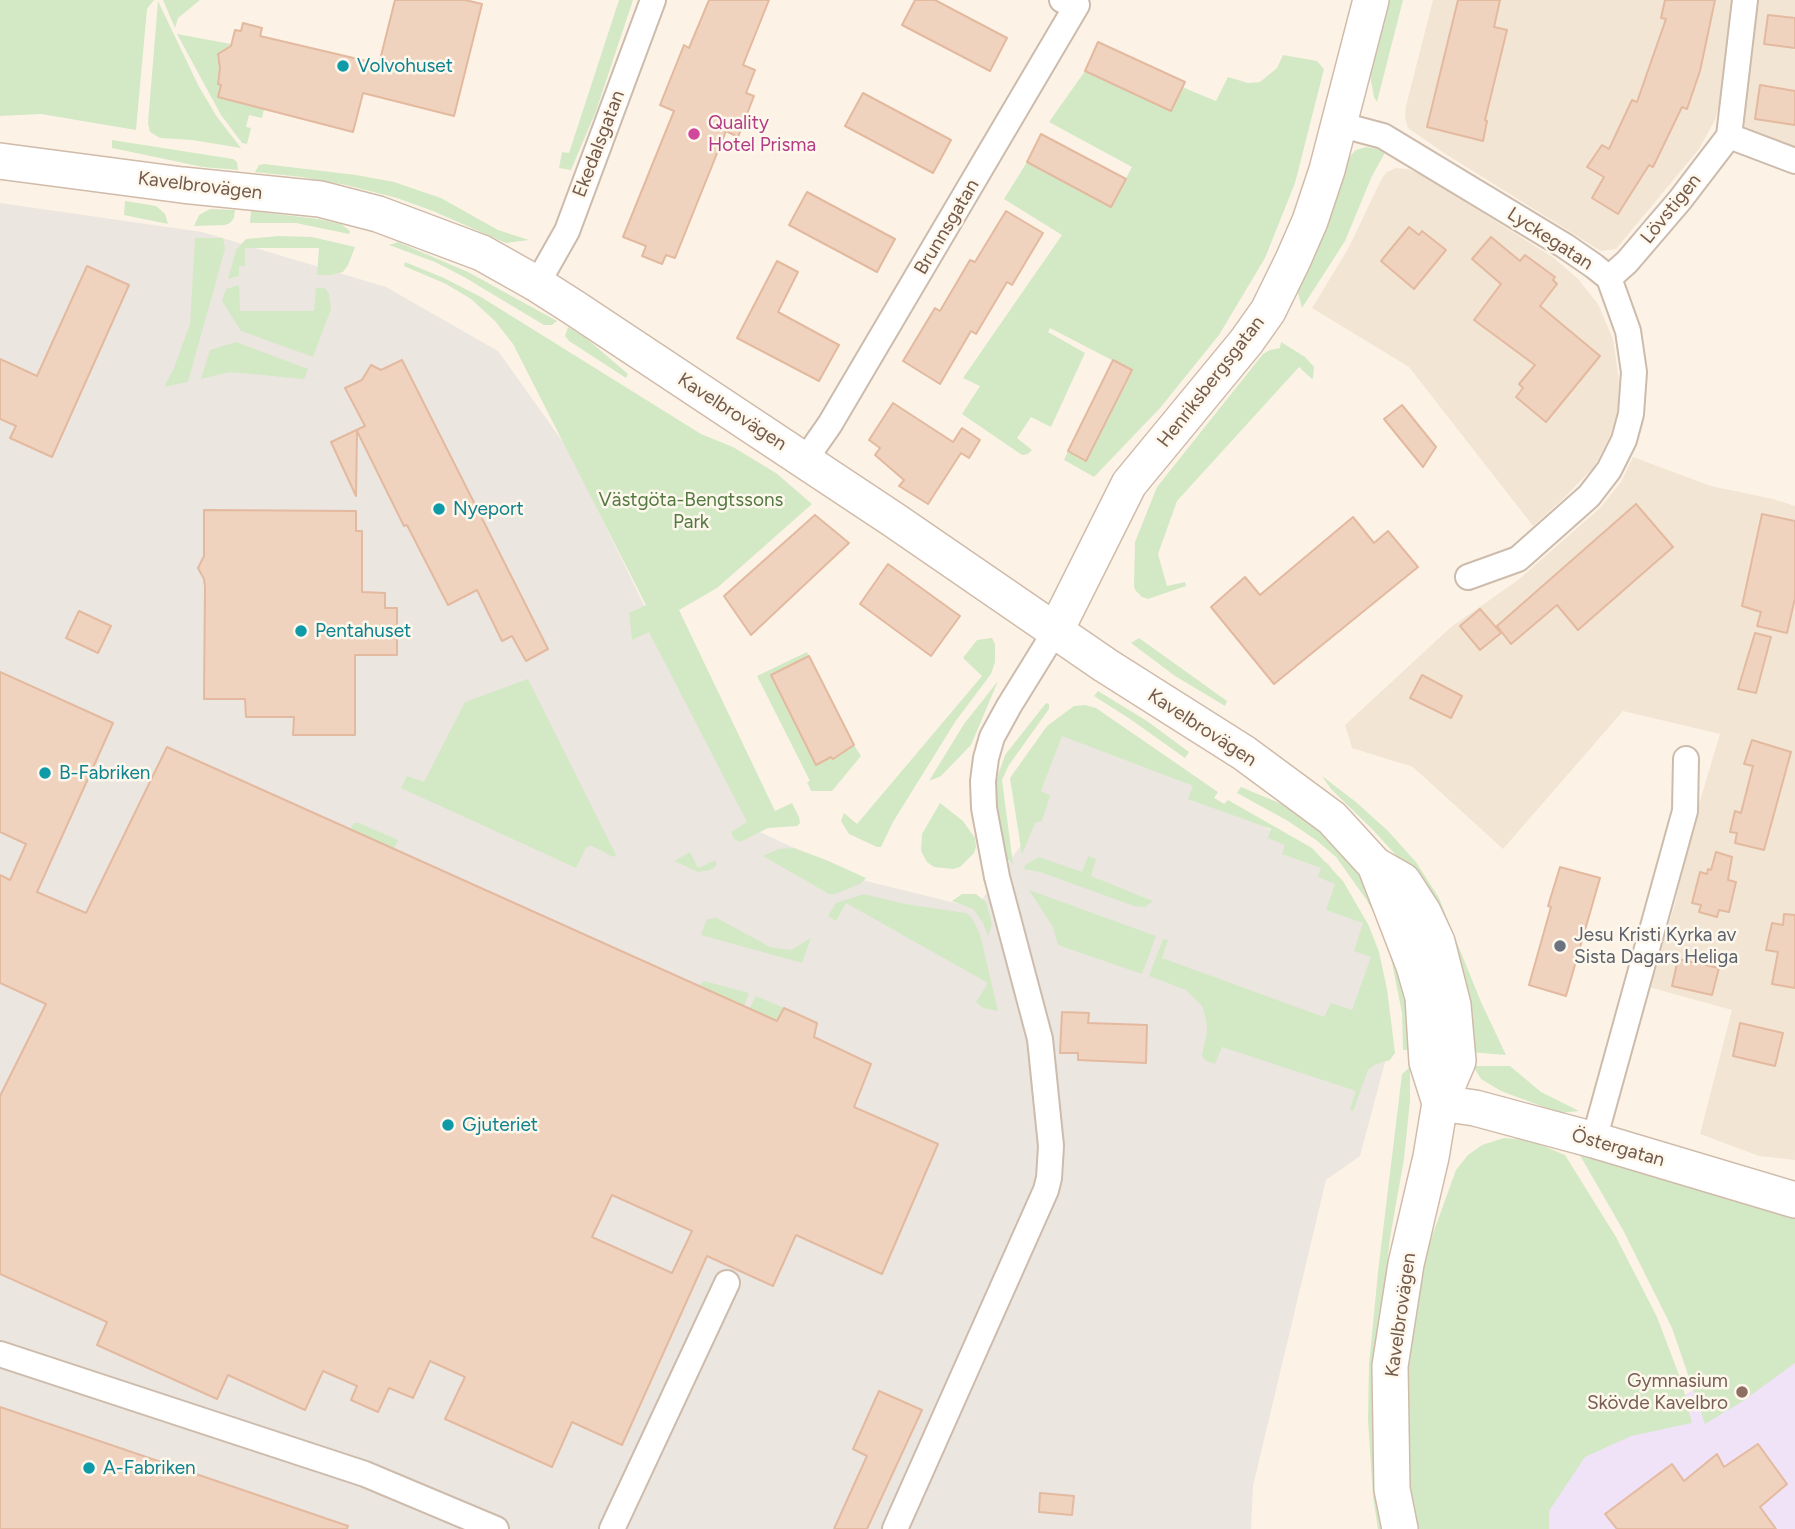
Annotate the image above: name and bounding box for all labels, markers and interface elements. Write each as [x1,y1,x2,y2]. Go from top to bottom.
place label: Volvohuset [357,55,453,77]
marker: Volvohuset [335,58,351,74]
street label: Ekedalsgatan [568,87,630,201]
place label: Quality Hotel Prisma [708,112,816,156]
marker: Quality Hotel Prisma [686,126,702,142]
street label: Kavelbrovägen [136,167,264,205]
street label: Lövstigen [1636,170,1706,248]
street label: Brunnsgatan [910,175,984,279]
street label: Lyckegatan [1503,203,1597,275]
street label: Henriksbergsgatan [1153,312,1269,452]
street label: Kavelbrovägen [673,368,791,456]
park label: Västgöta-Bengtssons Park [599,489,783,533]
place label: Nyeport [453,498,524,520]
marker: Nyeport [431,501,447,517]
place label: Pentahuset [315,620,411,642]
marker: Pentahuset [293,623,309,639]
street label: Kavelbrovägen [1143,684,1261,772]
place label: B-Fabriken [59,762,150,784]
marker: B-Fabriken [37,765,53,781]
place label: Jesu Kristi Kyrka av Sista Dagars Heliga [1574,924,1738,968]
marker: Jesu Kristi Kyrka av Sista Dagars Heliga [1552,938,1568,954]
place label: Gjuteriet [462,1114,538,1136]
marker: Gjuteriet [440,1117,456,1133]
street label: Östergatan [1569,1124,1667,1172]
street label: Kavelbrovägen [1381,1251,1421,1379]
place label: Gymnasium Skövde Kavelbro [1587,1370,1728,1414]
marker: Gymnasium Skövde Kavelbro [1734,1384,1750,1400]
place label: A-Fabriken [103,1457,196,1479]
marker: A-Fabriken [81,1460,97,1476]

